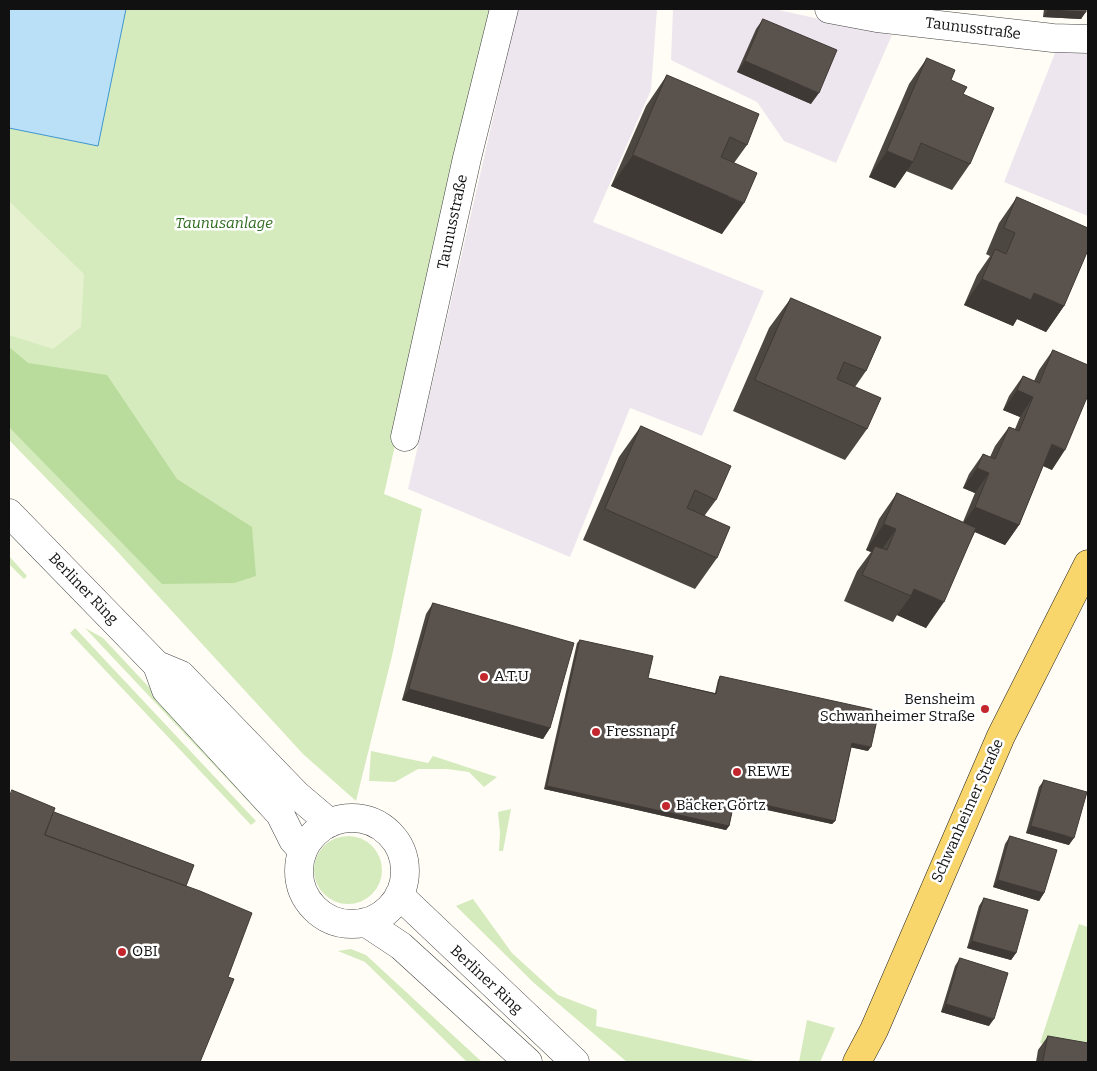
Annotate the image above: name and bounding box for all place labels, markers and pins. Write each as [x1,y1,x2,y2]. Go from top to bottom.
place label: A.T.U [494,668,529,686]
marker: A.T.U [478,671,490,683]
place label: Bensheim Schwanheimer Straße [820,691,975,726]
marker: Bensheim Schwanheimer Straße [979,703,991,715]
place label: Fressnapf [606,723,675,741]
marker: Fressnapf [590,726,602,738]
place label: REWE [747,763,790,781]
marker: REWE [731,766,743,778]
place label: Bäcker Görtz [676,797,766,815]
marker: Bäcker Görtz [660,800,672,812]
place label: OBI [132,943,158,961]
marker: OBI [116,946,128,958]

